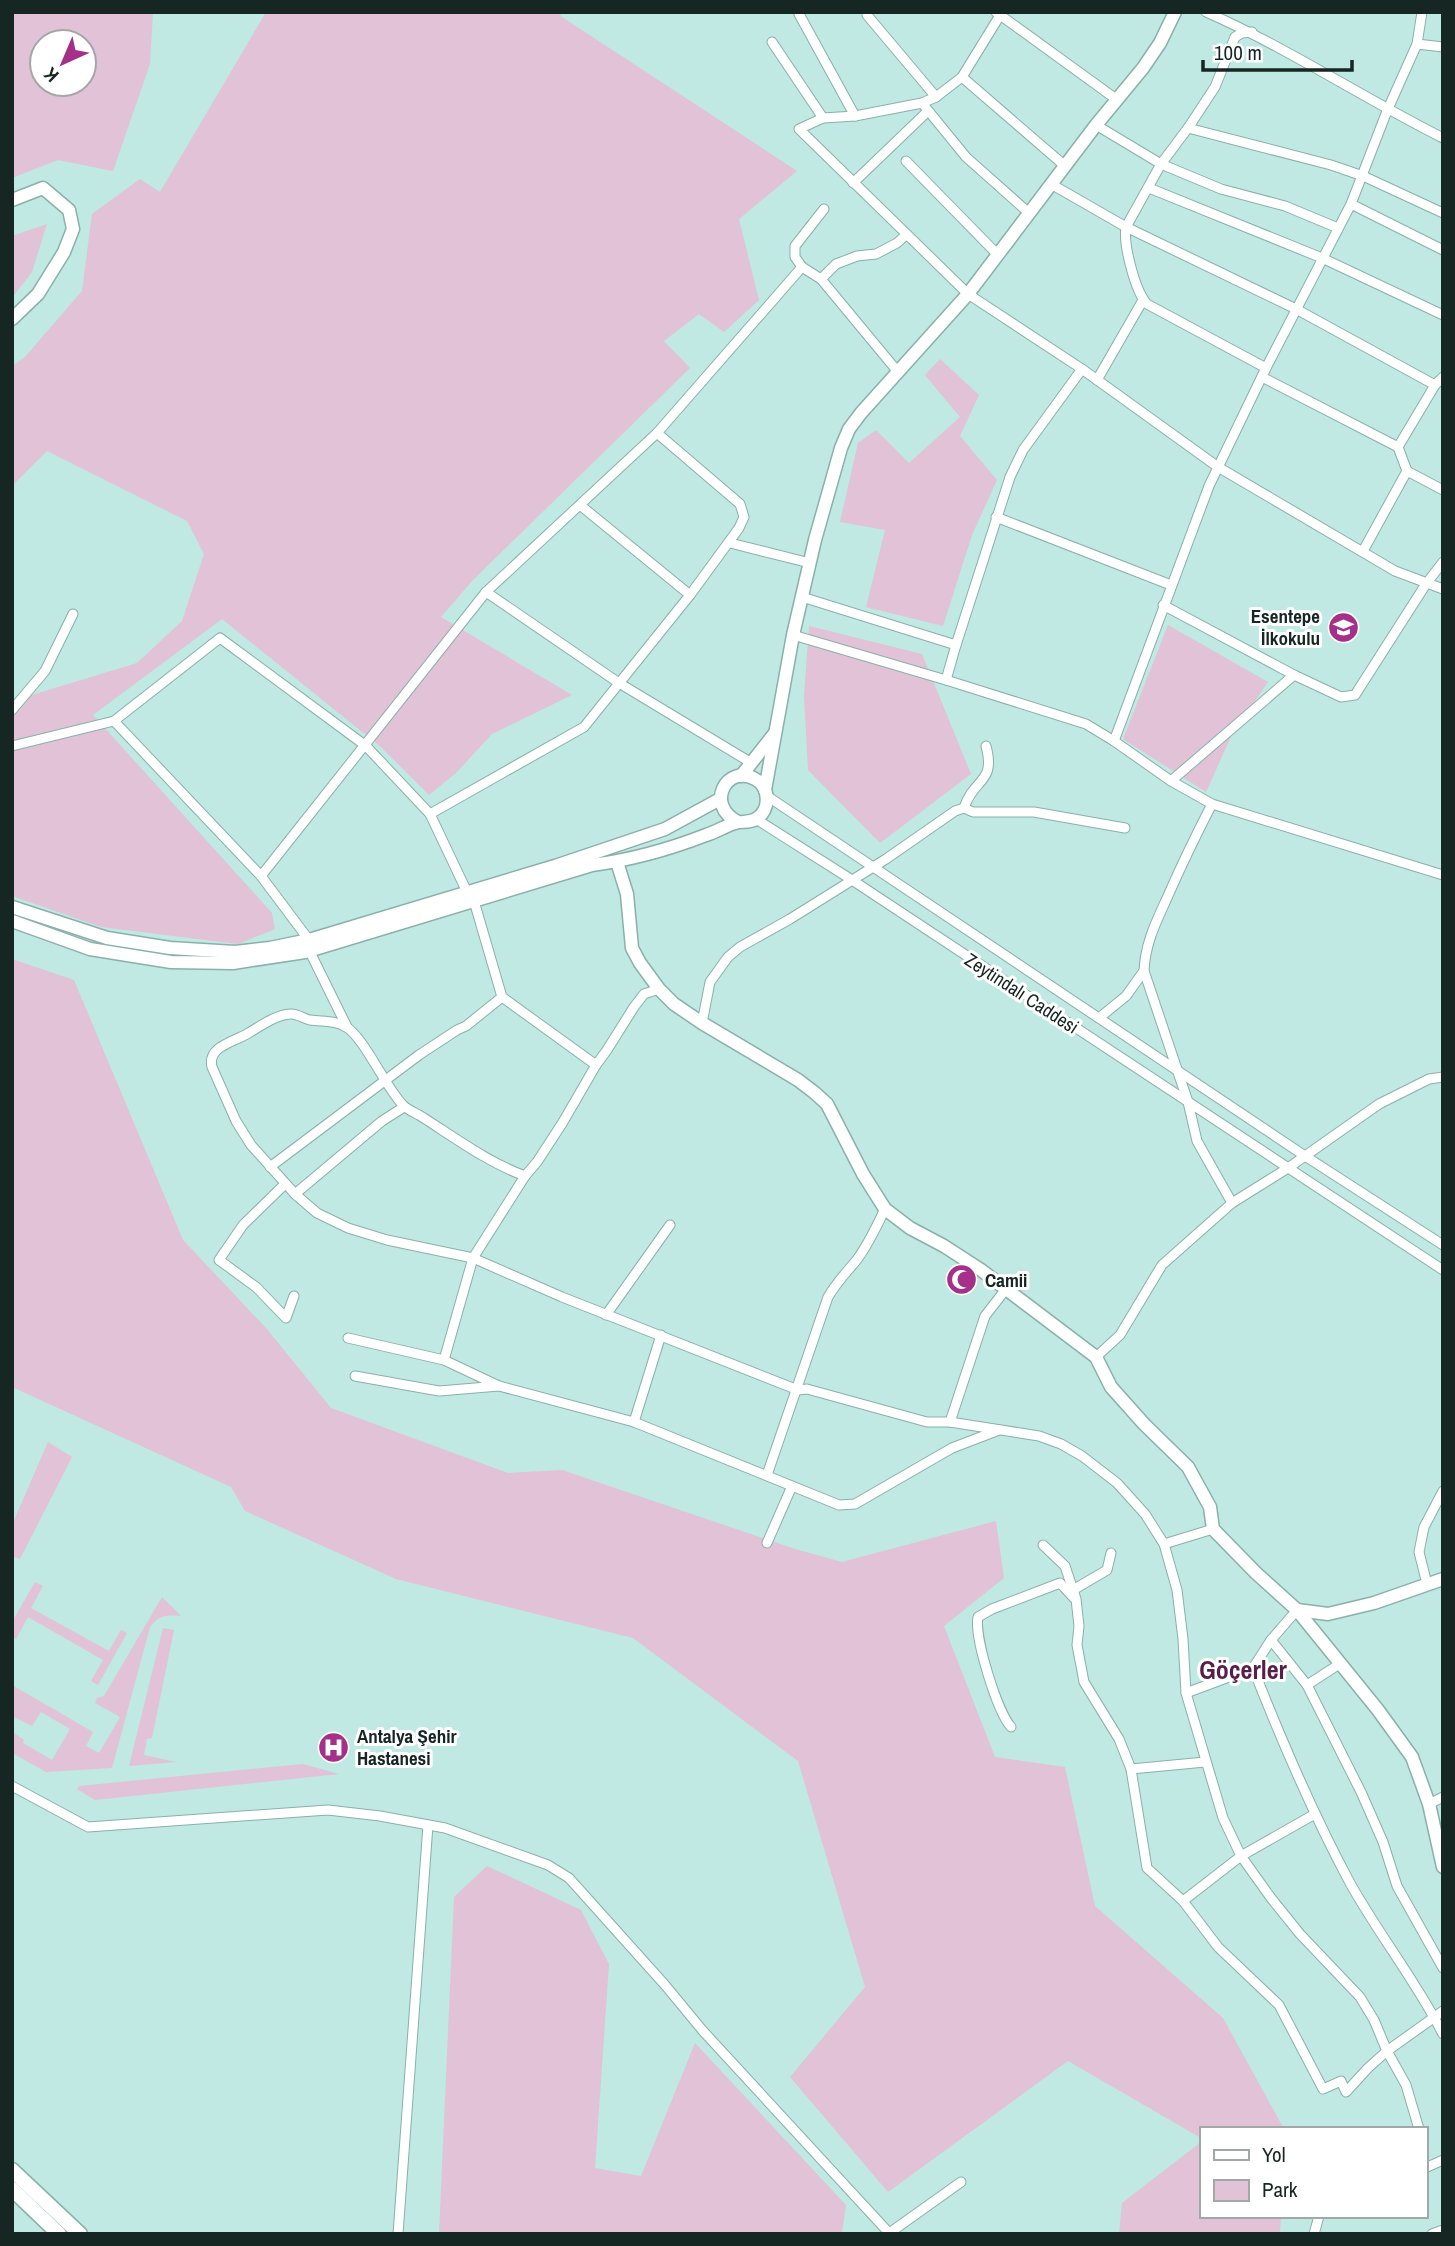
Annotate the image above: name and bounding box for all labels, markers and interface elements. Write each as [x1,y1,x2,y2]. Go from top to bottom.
north arrow [28,28,98,98]
scale bar [1203,28,1352,72]
text: 100 m [1214,38,1262,67]
text: K [38,61,64,88]
place label: Esentepe İlkokulu [1251,603,1320,651]
school or university icon: Esentepe İlkokulu [1326,610,1360,644]
street label: Zeytindalı Caddesi [960,946,1084,1040]
mosque icon: Camii [945,1263,979,1297]
place label: Camii [985,1267,1027,1293]
district label: Göçerler [1199,1652,1288,1687]
place label: Antalya Şehir Hastanesi [357,1723,457,1771]
hospital icon: Antalya Şehir Hastanesi [317,1730,351,1764]
legend [1200,2127,1427,2218]
text: Yol [1262,2140,1286,2169]
text: Park [1262,2175,1298,2204]

